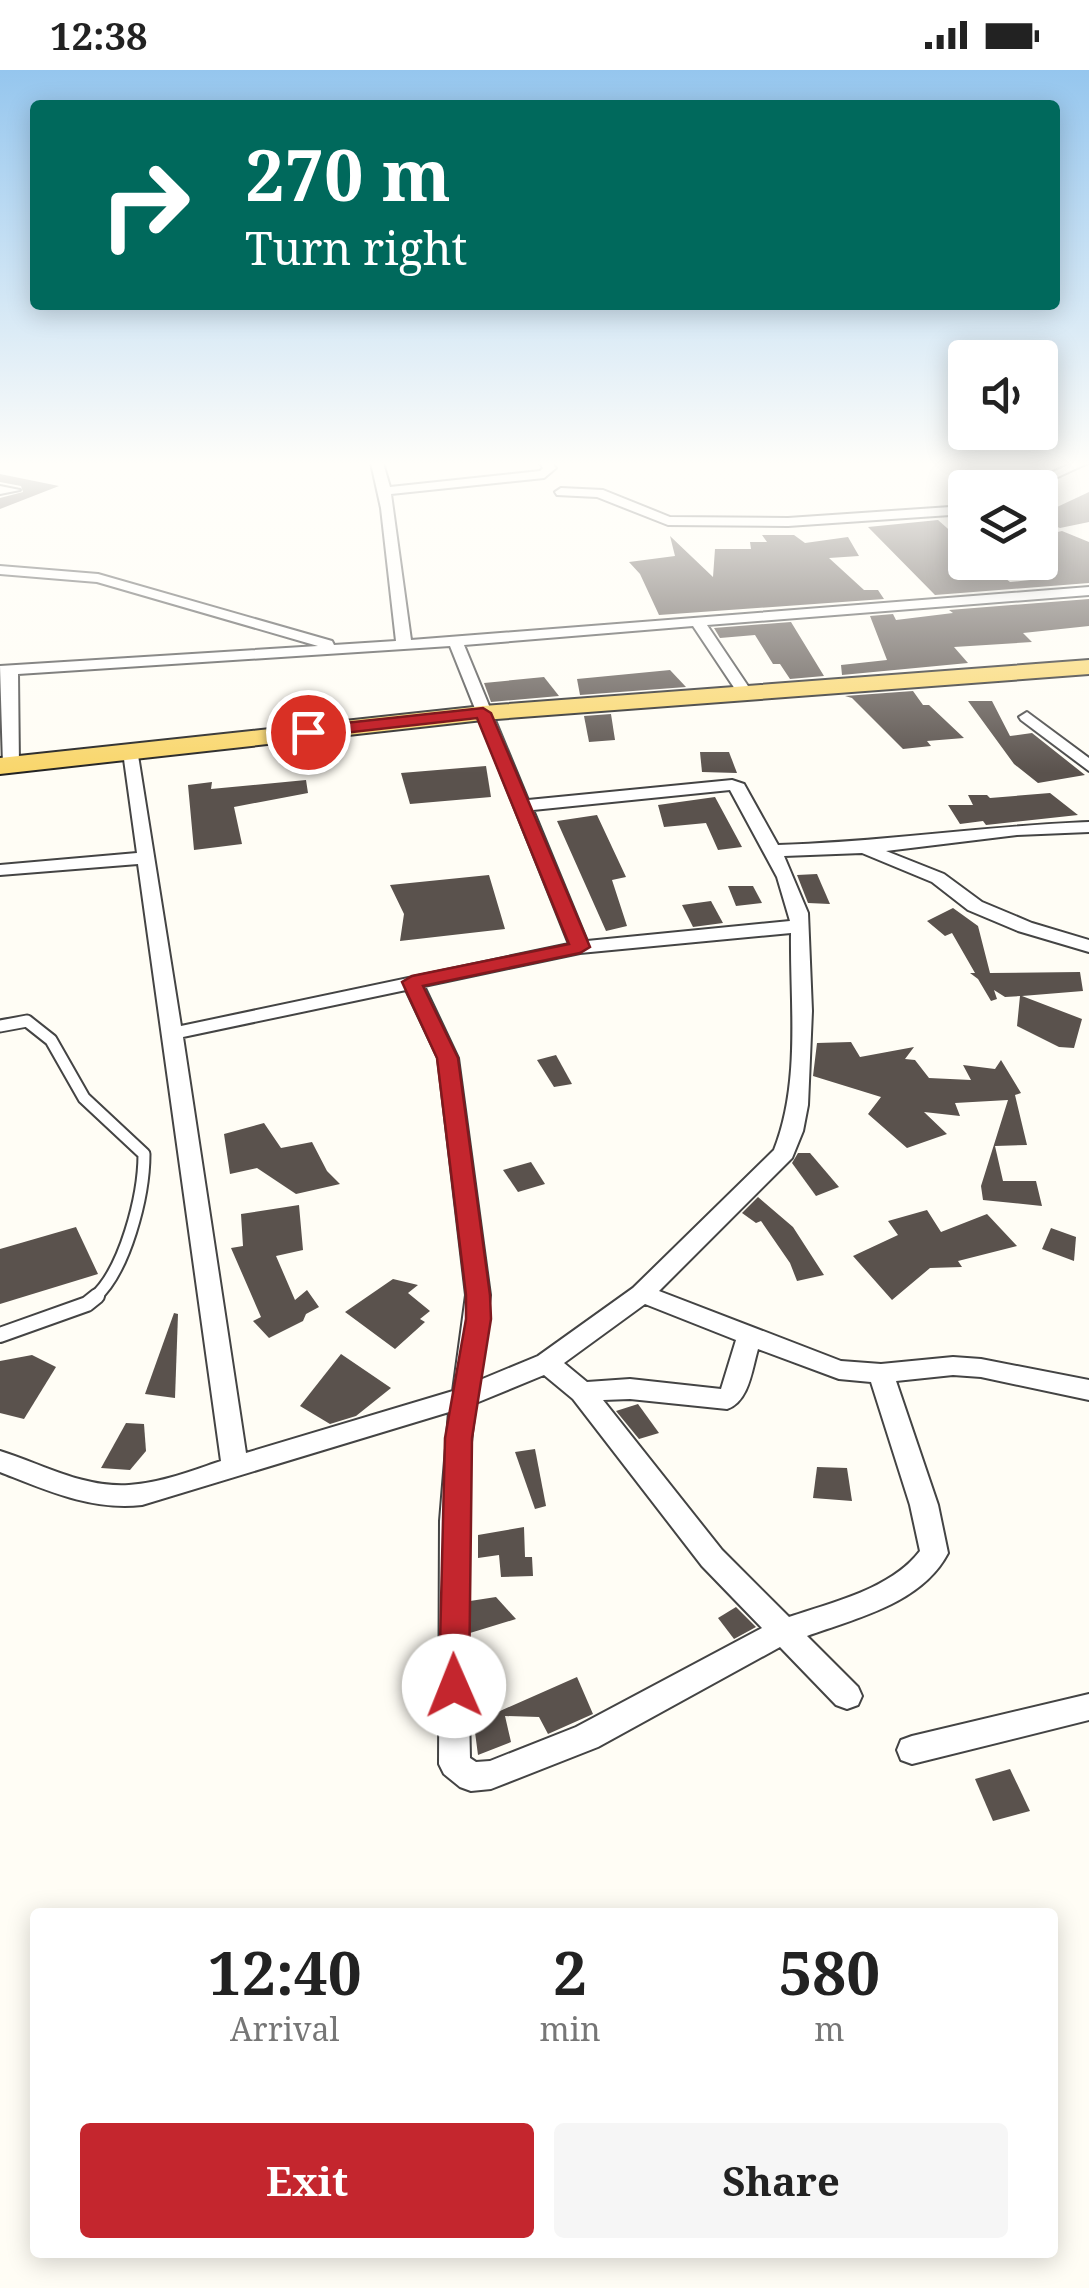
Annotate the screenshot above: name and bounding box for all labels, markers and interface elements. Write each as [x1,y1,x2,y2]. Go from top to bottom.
text: 12:38 [50,9,147,61]
text: 270 m [245,126,451,222]
icon: right [80,140,210,270]
text: Turn right [245,217,467,278]
map controls [948,340,1058,580]
button: sound [948,340,1058,450]
button: layers [948,470,1058,580]
pin [266,690,351,775]
icon: arrive [281,705,336,760]
position arrow [402,1634,506,1738]
text: 12:40 [208,1931,362,2013]
text: 2 [553,1931,587,2013]
text: 580 [778,1931,880,2013]
text: Arrival [230,2007,339,2050]
text: min [540,2007,601,2050]
text: m [814,2007,844,2050]
button: Exit [80,2123,534,2238]
button: Share [554,2123,1008,2238]

